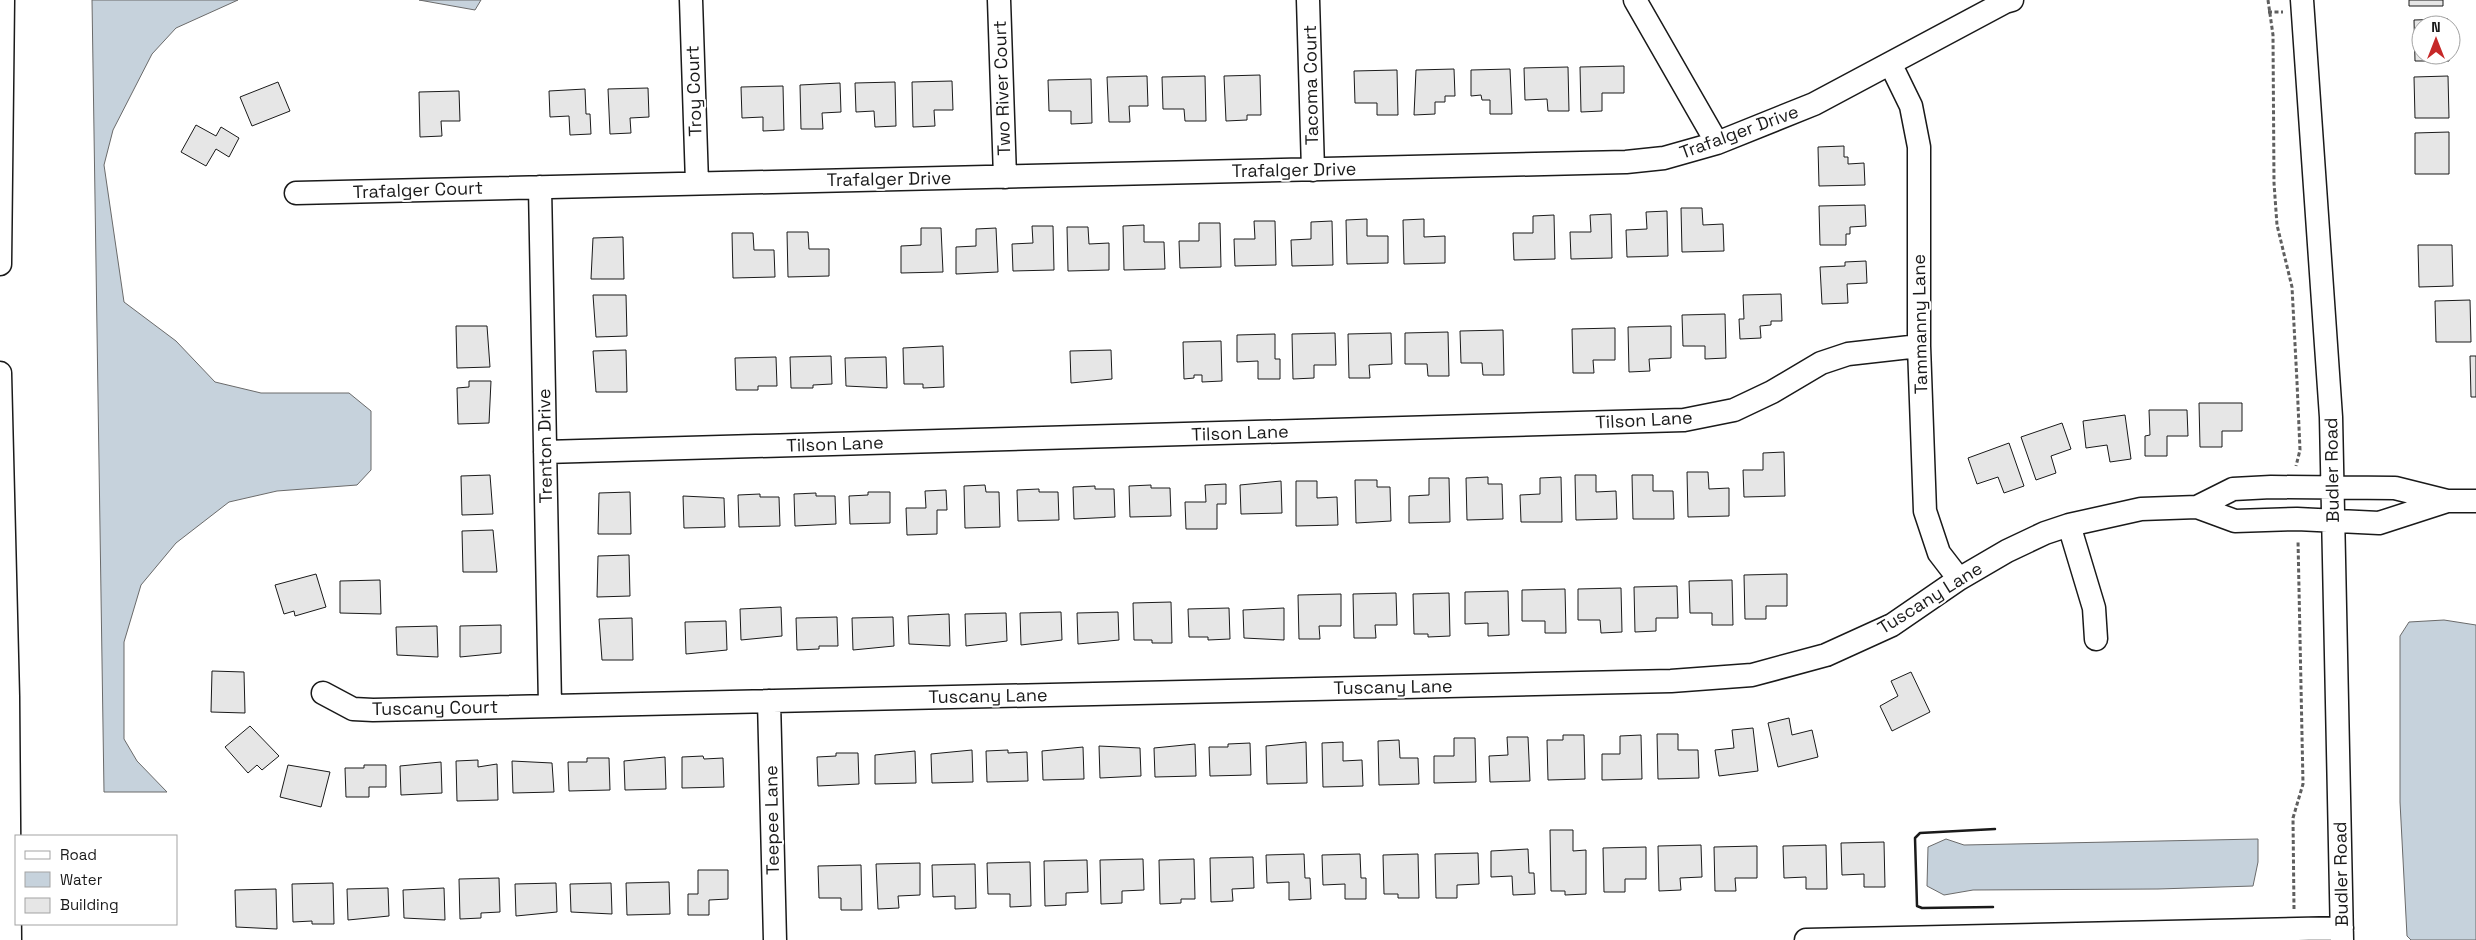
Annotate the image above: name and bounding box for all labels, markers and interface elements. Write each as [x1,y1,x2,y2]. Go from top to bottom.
north arrow [2411,15,2461,65]
text: N [2431,18,2441,36]
street label: Two River Court [988,20,1015,156]
street label: Tacoma Court [1298,25,1323,145]
street label: Troy Court [680,45,707,137]
street label: Trafalger Drive [1676,99,1801,164]
street label: Trafalger Drive [1231,157,1357,182]
street label: Trafalger Drive [826,166,952,191]
street label: Trafalger Court [352,176,484,203]
street label: Tammanny Lane [1907,254,1932,394]
street label: Trenton Drive [532,388,557,504]
street label: Tilson Lane [1595,405,1693,434]
street label: Budler Road [2319,417,2344,523]
street label: Tilson Lane [1191,419,1289,446]
street label: Tilson Lane [786,430,884,457]
street label: Tuscany Lane [1873,556,1986,639]
street label: Tuscany Lane [1333,674,1453,699]
street label: Tuscany Lane [928,683,1048,708]
street label: Tuscany Court [372,695,498,720]
street label: Teepee Lane [759,765,784,875]
street label: Budler Road [2328,821,2353,927]
legend [15,835,178,925]
text: Road [60,845,97,864]
text: Water [60,870,103,889]
text: Building [60,895,119,914]

